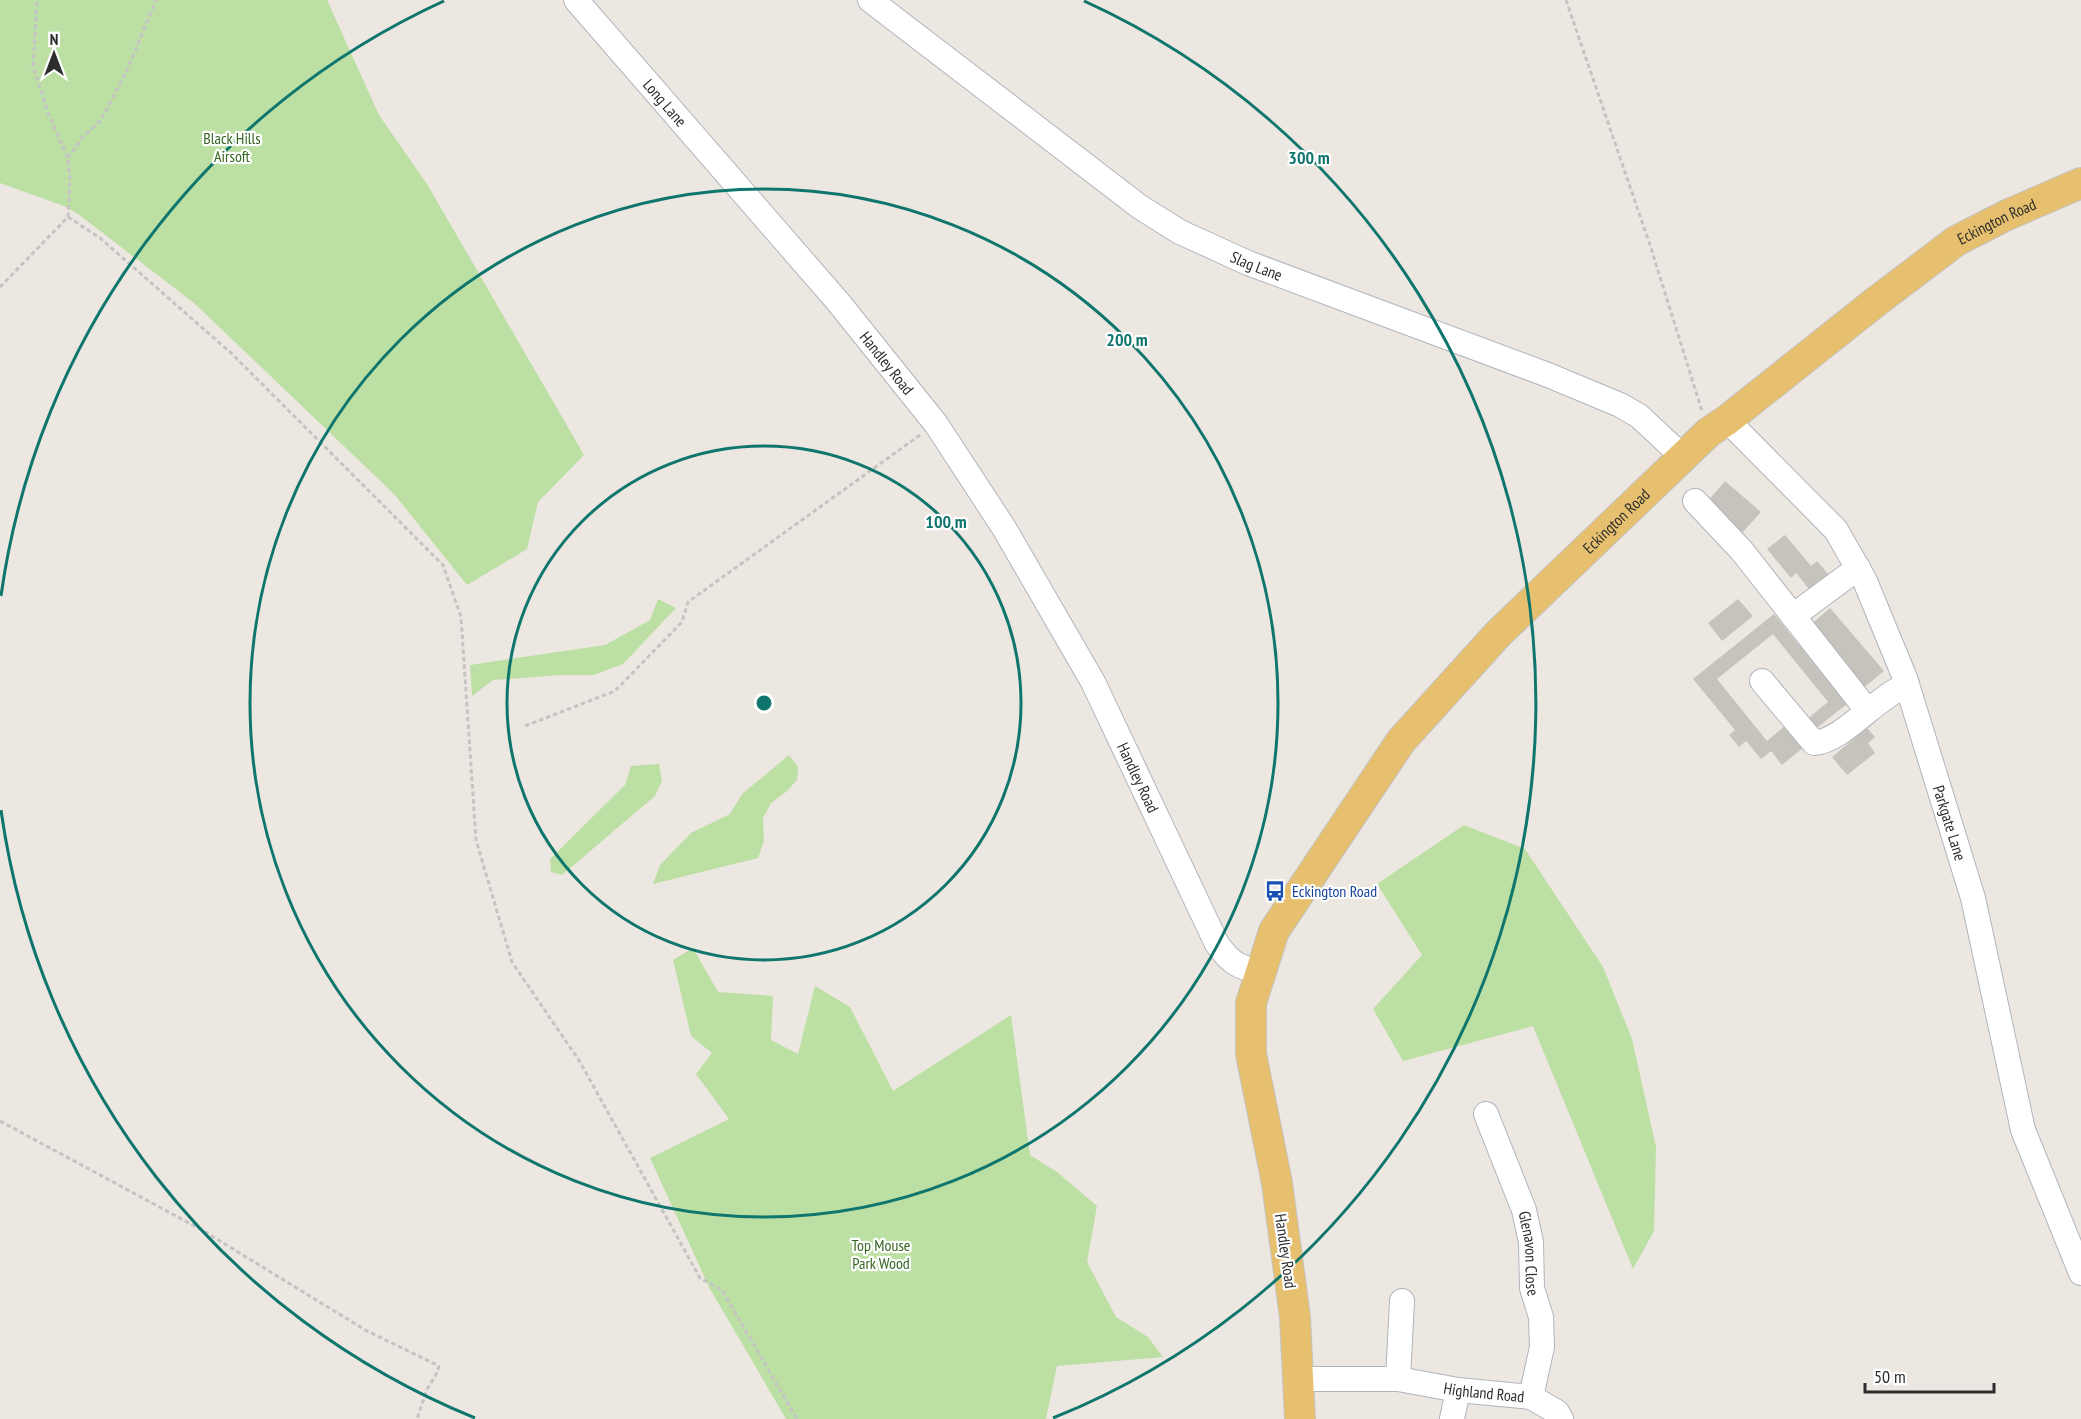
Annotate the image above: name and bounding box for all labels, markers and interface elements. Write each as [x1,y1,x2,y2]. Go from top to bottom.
north arrow [24,24,84,84]
text: N [50,29,58,49]
street label: Long Lane [639,75,691,131]
park label: Black Hills Airsoft [203,128,261,166]
text: 300 m [1288,146,1330,169]
street label: Eckington Road [1954,194,2039,249]
street label: Slag Lane [1227,246,1285,285]
street label: Handley Road [856,327,918,399]
text: 200 m [1106,328,1148,351]
street label: Eckington Road [1578,484,1654,558]
text: 100 m [925,510,967,533]
centre of rings [754,693,774,713]
street label: Handley Road [1113,739,1163,816]
street label: Parkgate Lane [1929,783,1971,863]
bus stop icon: Eckington Road [1263,879,1287,903]
place label: Eckington Road [1292,881,1377,901]
street label: Glenavon Close [1514,1209,1544,1298]
street label: Handley Road [1271,1212,1301,1290]
park label: Top Mouse Park Wood [852,1235,910,1273]
scale bar [1865,1356,1994,1394]
text: 50 m [1874,1365,1906,1388]
street label: Highland Road [1442,1378,1525,1406]

